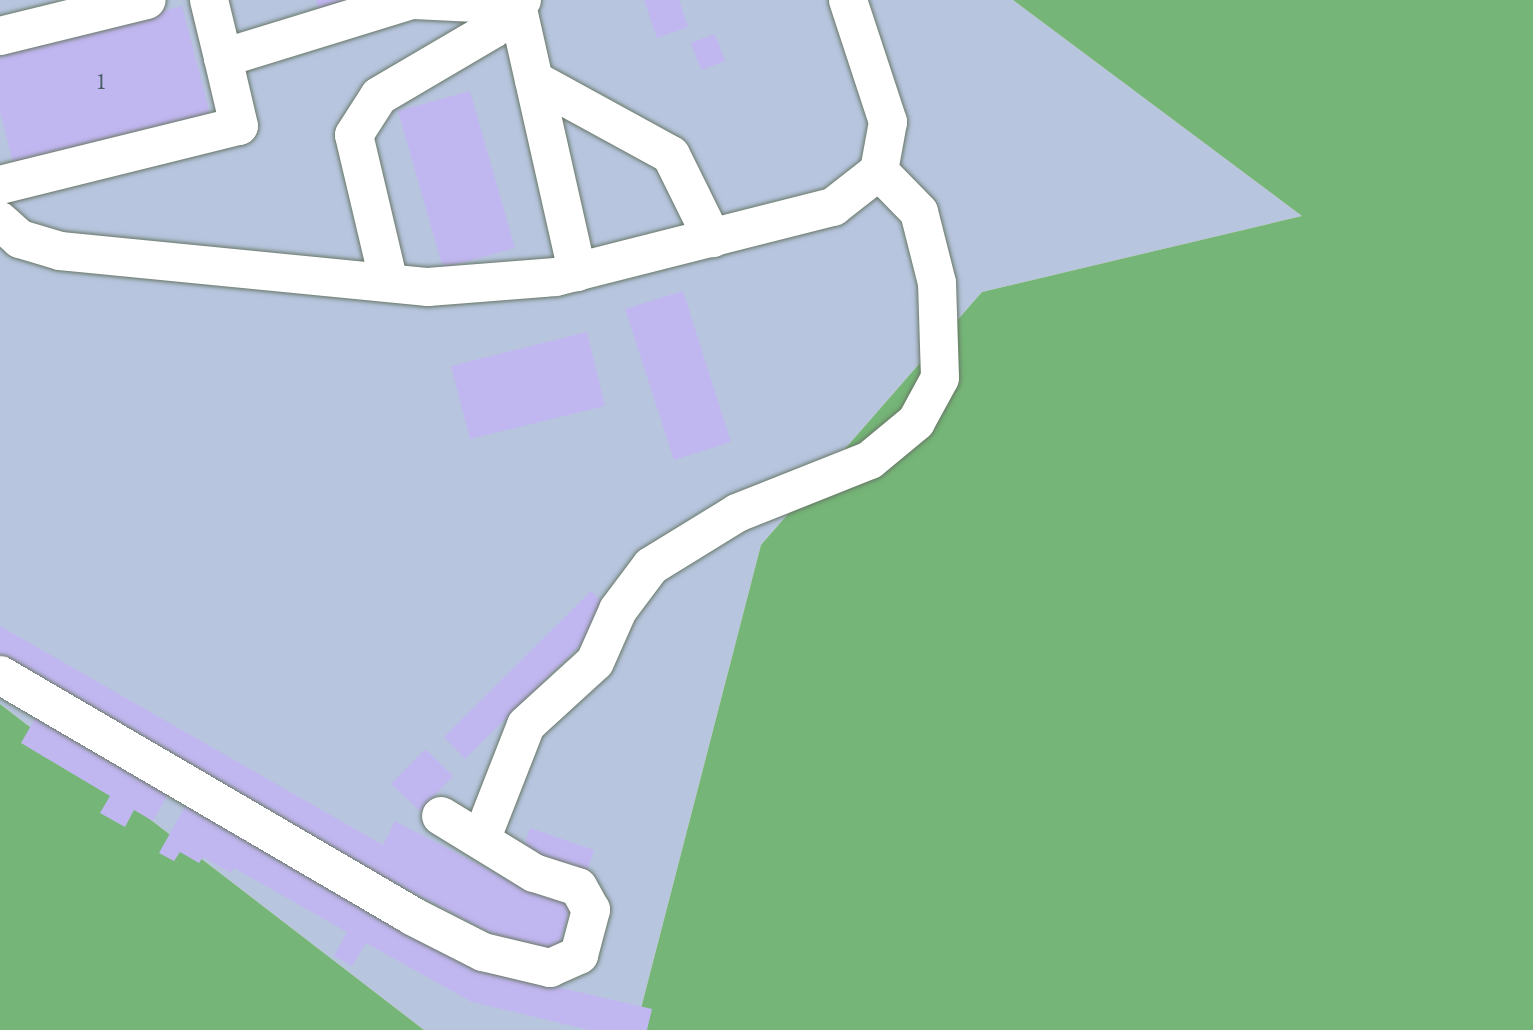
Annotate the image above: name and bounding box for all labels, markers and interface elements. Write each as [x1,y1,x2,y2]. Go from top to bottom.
house number: 1 [95,67,107,95]

